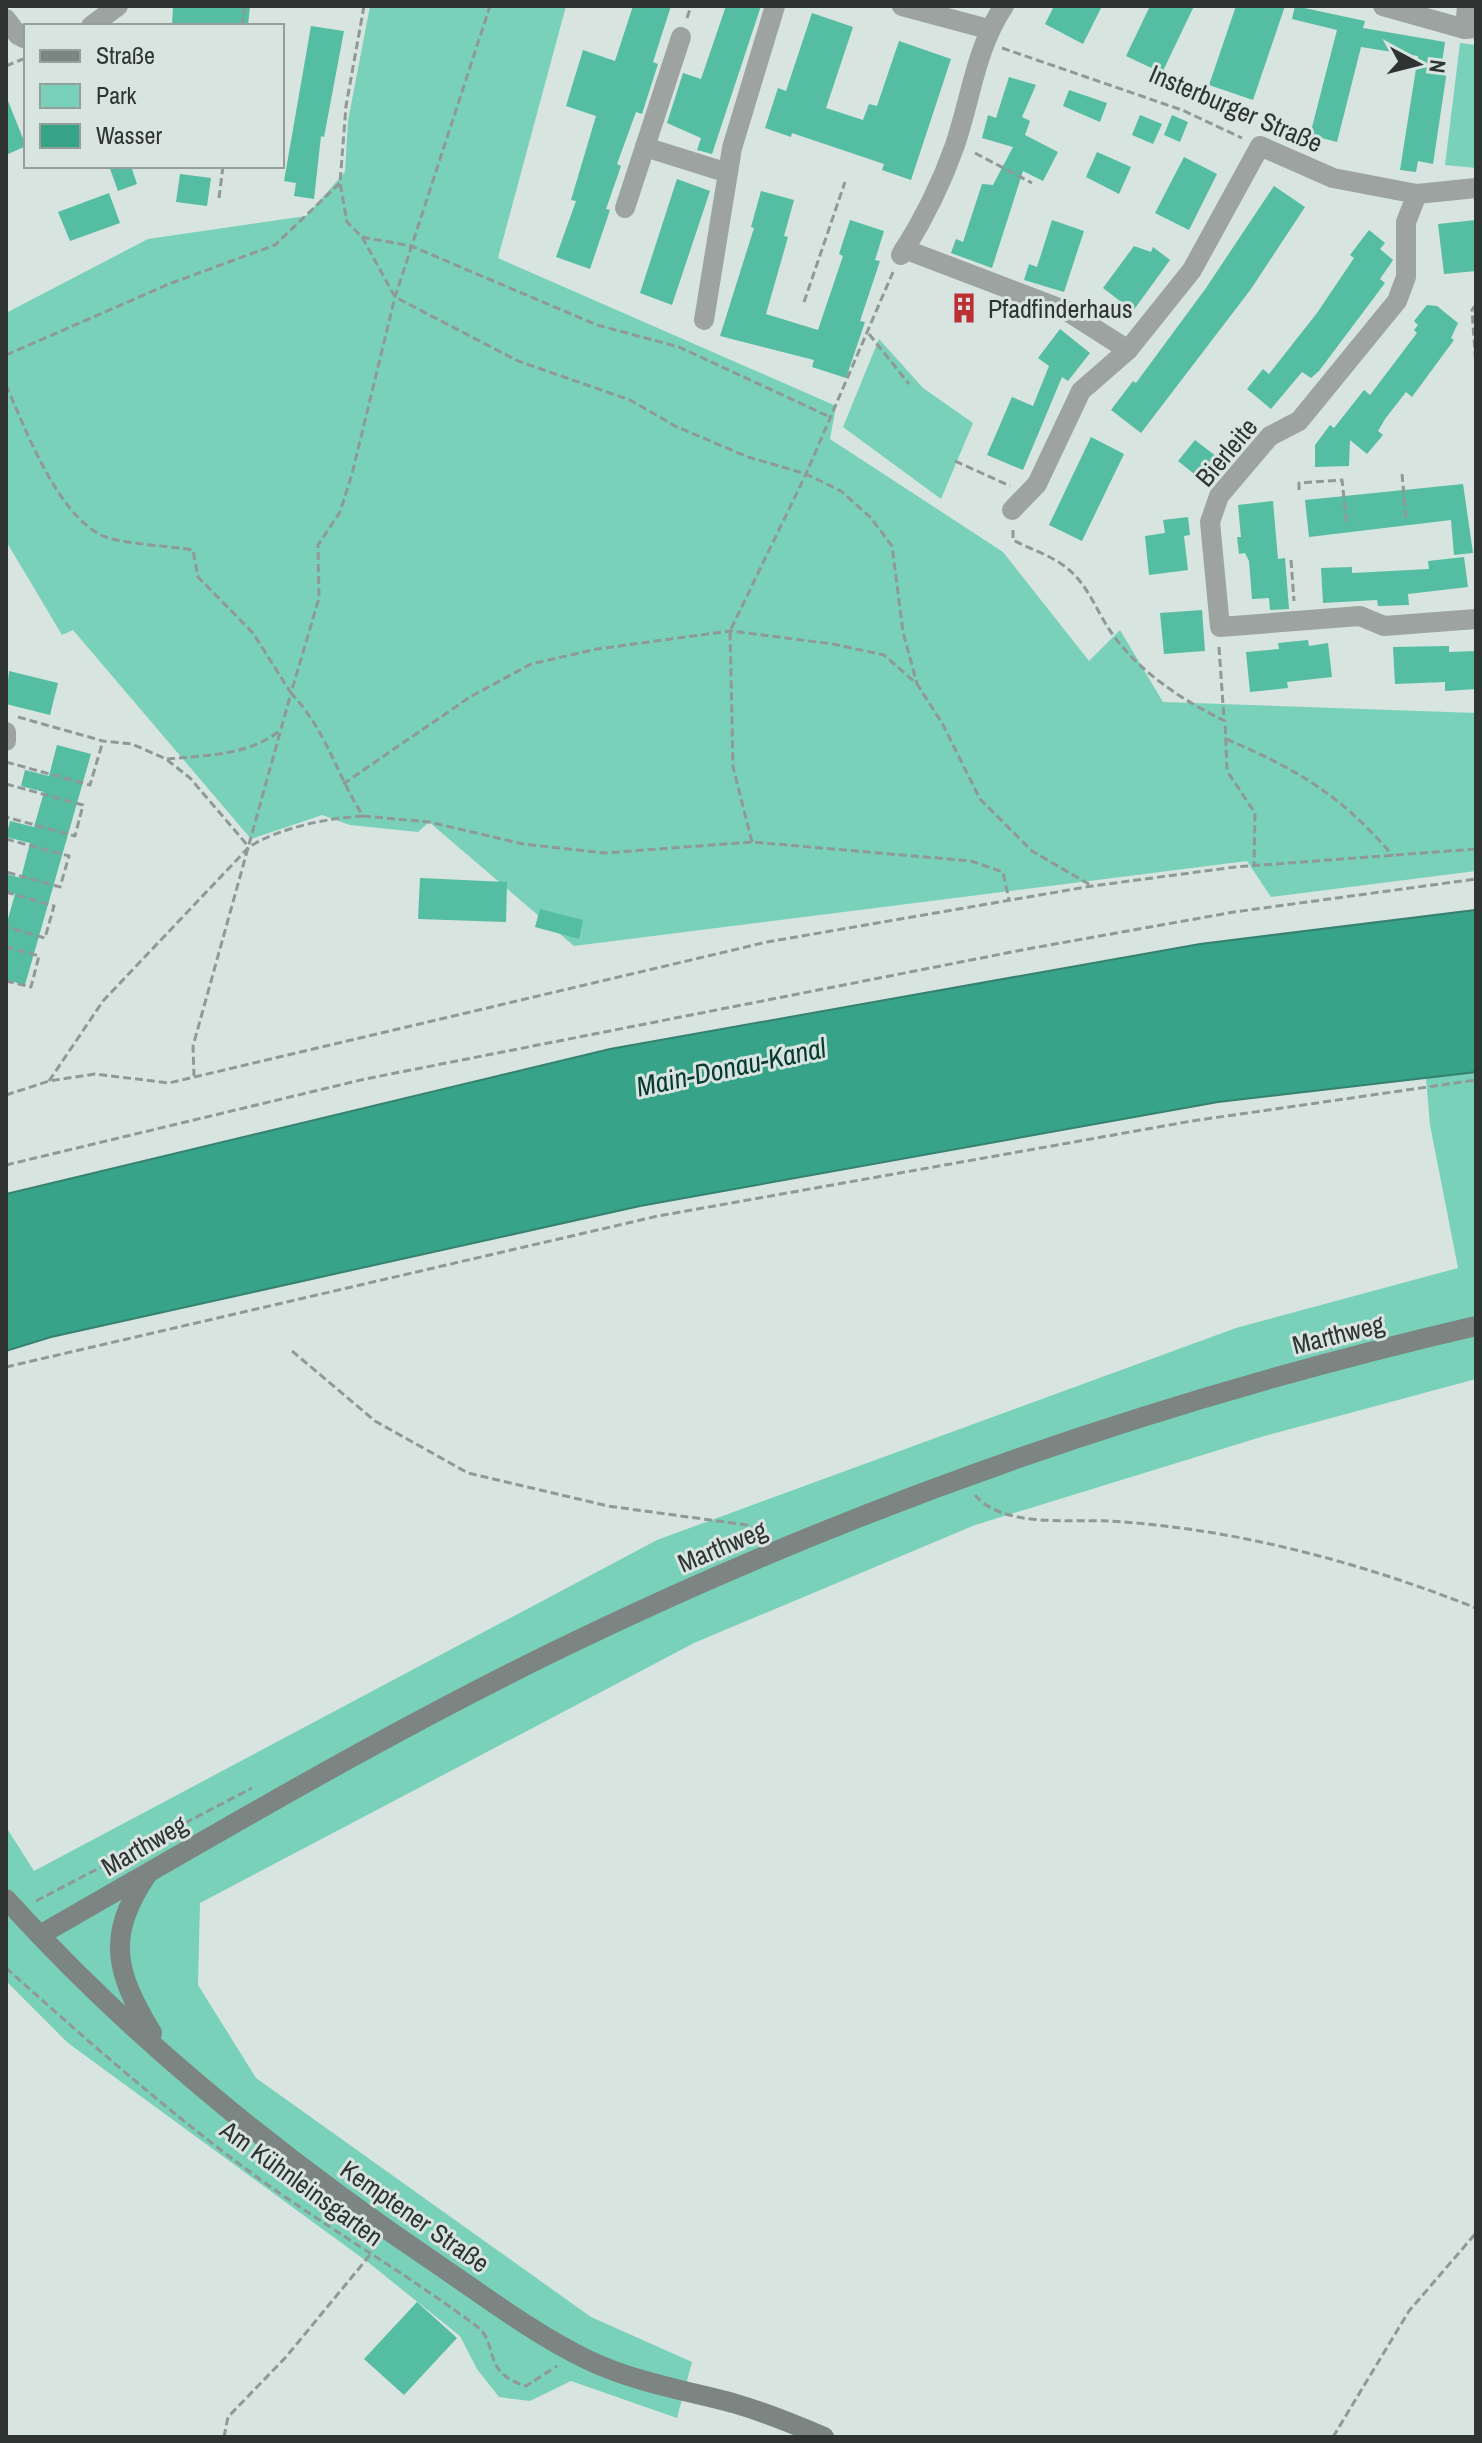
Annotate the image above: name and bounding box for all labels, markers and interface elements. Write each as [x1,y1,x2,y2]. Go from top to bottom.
legend [24,24,284,168]
north arrow [1378,24,1458,104]
text: Straße [96,39,155,71]
street label: Insterburger Straße [1144,56,1328,160]
text: N [1422,58,1454,75]
text: Park [96,79,137,111]
text: Wasser [96,119,162,151]
building icon: Pfadfinderhaus [947,291,981,325]
place label: Pfadfinderhaus [988,291,1133,326]
street label: Bierleite [1187,410,1265,494]
water label: Main-Donau-Kanal [633,1028,830,1106]
street label: Marthweg [1288,1306,1388,1362]
street label: Marthweg [672,1512,772,1580]
street label: Marthweg [95,1806,193,1884]
street label: Am Kühnleinsgarten [213,2111,390,2254]
street label: Kemptener Straße [334,2152,496,2280]

